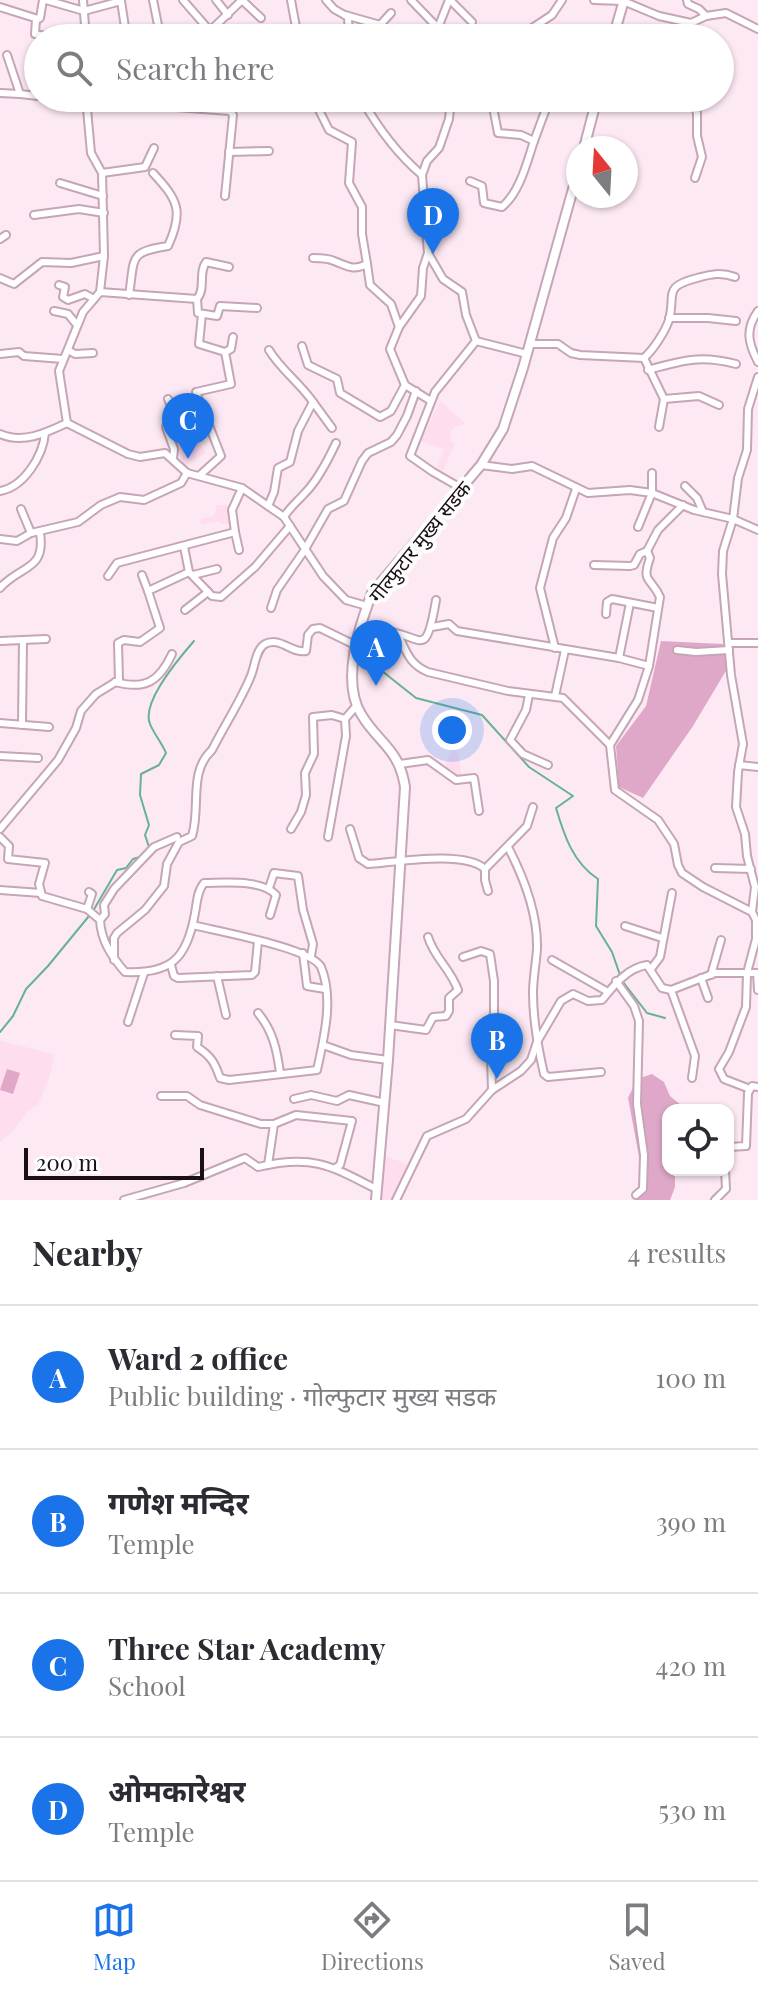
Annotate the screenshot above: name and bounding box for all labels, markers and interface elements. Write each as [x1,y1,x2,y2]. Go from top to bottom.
search box [24,24,734,112]
icon: search [52,46,96,90]
text: Search here [116,48,275,88]
north arrow [566,136,638,208]
pin: D [407,188,459,254]
pin: C [162,393,214,459]
street label: गोल्फुटार मुख्य सडक [362,474,477,608]
pin: A [350,620,402,686]
your location [432,710,472,750]
pin: B [471,1013,523,1079]
map controls [662,1104,734,1176]
button: locate [662,1104,734,1176]
scale bar [24,1144,204,1180]
text: 200 m [36,1147,98,1177]
text: Nearby [32,1229,143,1275]
text: 4 results [627,1235,726,1270]
text: Ward 2 office [108,1338,288,1378]
text: A [49,1360,67,1395]
text: 100 m [656,1360,726,1395]
text: Public building · गोल्फुटार मुख्य सडक [108,1378,496,1413]
text: गणेश मन्दिर [108,1482,249,1522]
text: B [49,1504,67,1539]
text: 390 m [656,1504,726,1539]
text: Temple [108,1526,195,1561]
text: Three Star Academy [108,1628,385,1668]
text: C [49,1648,67,1683]
text: 420 m [656,1648,726,1683]
text: School [108,1668,186,1703]
text: ओमकारेश्वर [108,1770,245,1810]
text: D [48,1792,68,1827]
text: 530 m [658,1792,726,1827]
text: Temple [108,1814,195,1849]
tab: Map [92,1898,136,1976]
tab: Directions [321,1898,424,1976]
tab: Saved [608,1898,666,1976]

